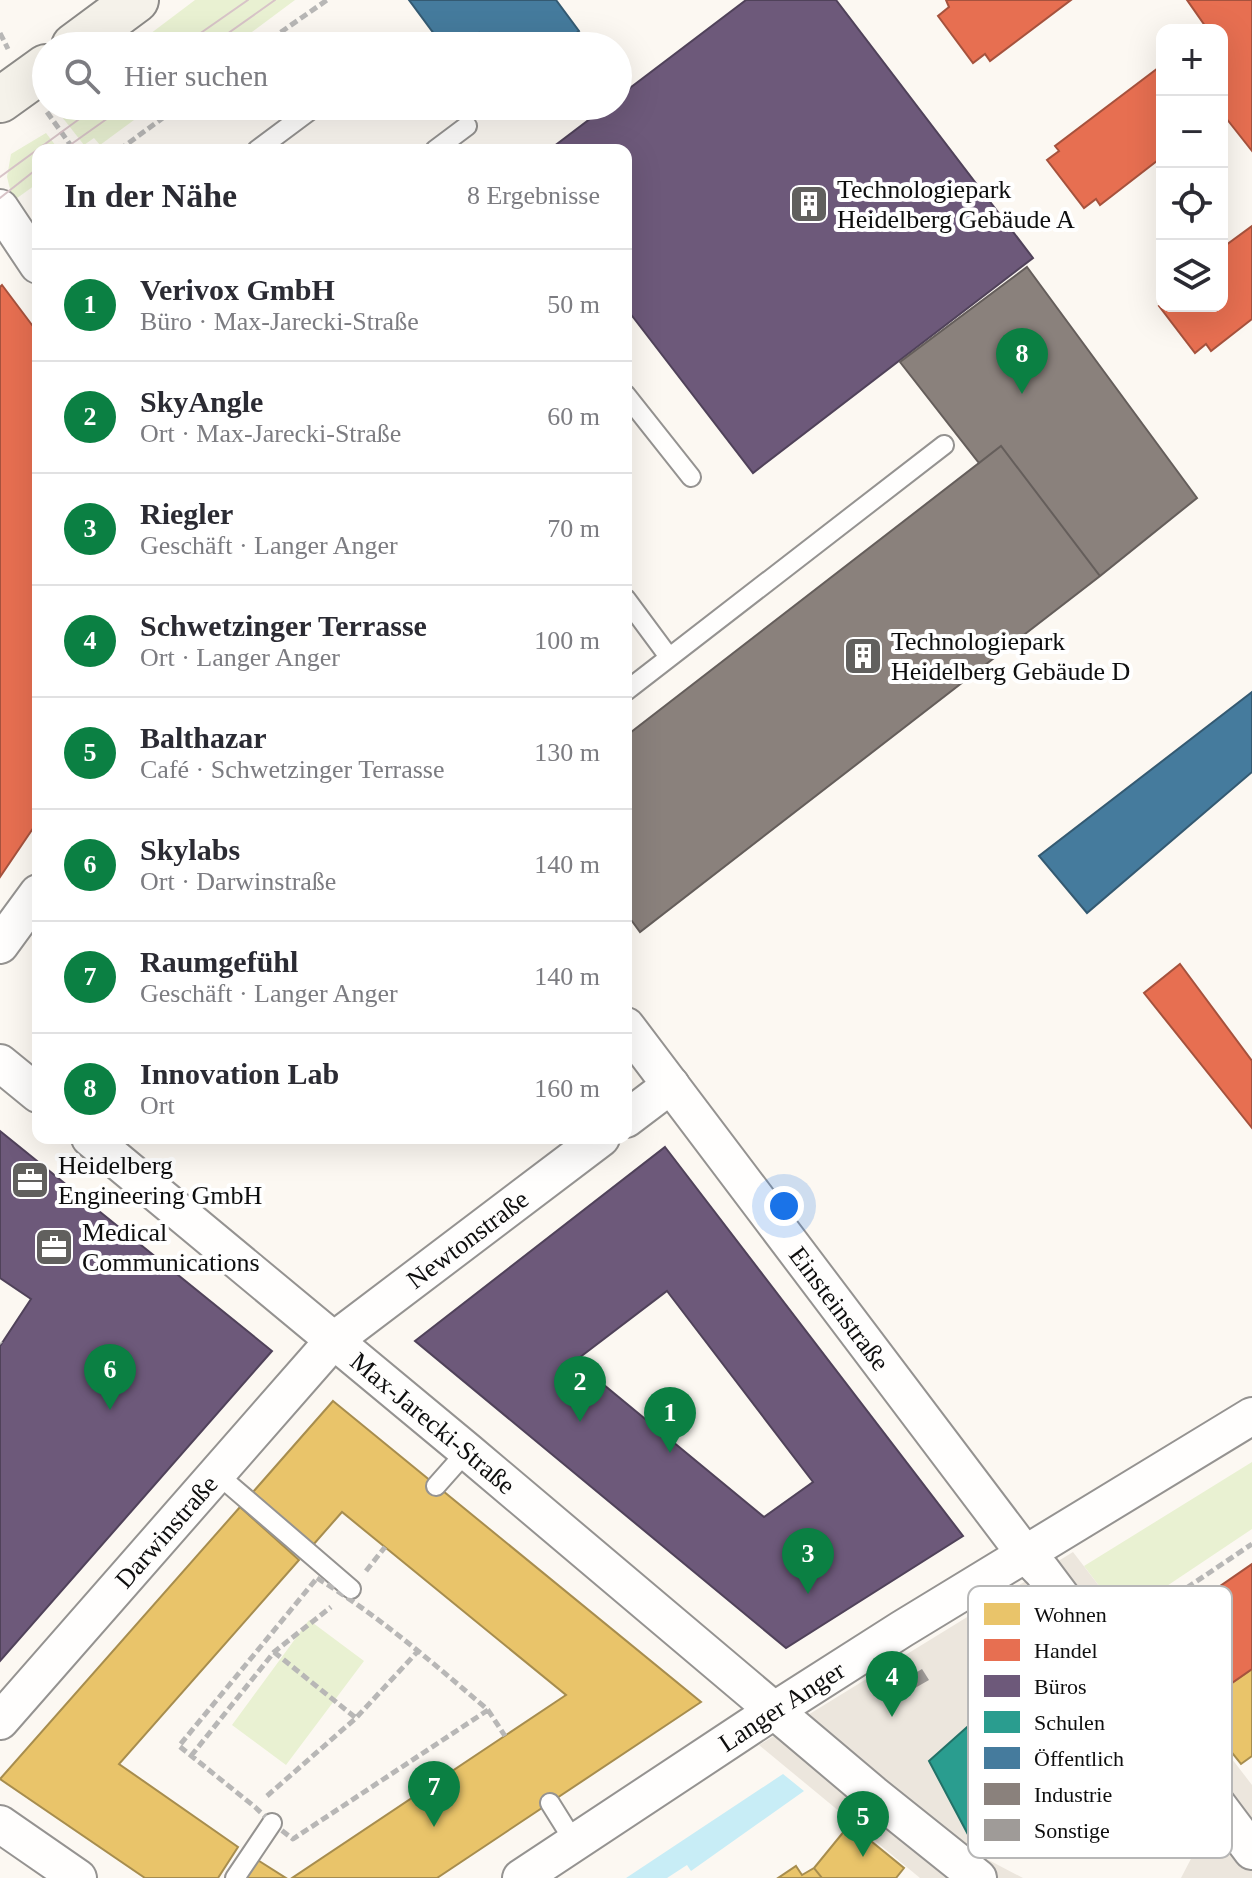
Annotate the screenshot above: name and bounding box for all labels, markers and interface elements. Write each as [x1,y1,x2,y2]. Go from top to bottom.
map controls [1156,24,1228,312]
button: + [1156,24,1228,96]
search box [32,32,632,120]
icon: search [60,54,104,98]
text: Hier suchen [124,59,268,92]
button: − [1156,96,1228,168]
button: locate [1156,168,1228,240]
place label: Technologiepark Heidelberg Gebäude A [837,175,1075,234]
text: In der Nähe [64,177,237,214]
text: 8 Ergebnisse [467,181,600,210]
building icon: Technologiepark Heidelberg Gebäude A [788,183,830,225]
button: layers [1156,240,1228,312]
text: Verivox GmbH [140,273,335,306]
text: 1 [84,290,97,319]
text: 50 m [547,290,600,319]
text: Büro · Max-Jarecki-Straße [140,307,419,336]
pin: 8 [996,328,1048,394]
text: SkyAngle [140,385,263,418]
text: 2 [84,402,97,431]
text: 60 m [547,402,600,431]
text: Ort · Max-Jarecki-Straße [140,419,401,448]
text: Riegler [140,497,233,530]
text: 3 [84,514,97,543]
text: 70 m [547,514,600,543]
text: Geschäft · Langer Anger [140,531,398,560]
text: Schwetzinger Terrasse [140,609,427,642]
text: 4 [84,626,97,655]
text: 100 m [534,626,600,655]
place label: Technologiepark Heidelberg Gebäude D [891,627,1130,686]
building icon: Technologiepark Heidelberg Gebäude D [842,635,884,677]
text: Ort · Langer Anger [140,643,340,672]
text: Balthazar [140,721,267,754]
text: 5 [84,738,97,767]
text: 130 m [534,738,600,767]
text: Café · Schwetzinger Terrasse [140,755,445,784]
text: Skylabs [140,833,240,866]
text: 6 [84,850,97,879]
text: 140 m [534,850,600,879]
text: Ort · Darwinstraße [140,867,336,896]
text: Raumgefühl [140,945,298,978]
text: 7 [84,962,97,991]
text: 140 m [534,962,600,991]
text: Geschäft · Langer Anger [140,979,398,1008]
text: Innovation Lab [140,1057,339,1090]
text: 8 [84,1074,97,1103]
text: 160 m [534,1074,600,1103]
text: Ort [140,1091,175,1120]
place label: Heidelberg Engineering GmbH [58,1151,263,1210]
office icon: Heidelberg Engineering GmbH [9,1159,51,1201]
street label: Newtonstraße [401,1184,534,1294]
your location [764,1186,804,1226]
place label: Medical Communications [82,1218,260,1277]
office icon: Medical Communications [33,1226,75,1268]
street label: Einsteinstraße [783,1241,895,1376]
pin: 6 [84,1344,136,1410]
street label: Max-Jarecki-Straße [345,1346,521,1500]
pin: 2 [554,1356,606,1422]
pin: 1 [644,1387,696,1453]
street label: Darwinstraße [109,1469,223,1594]
pin: 3 [782,1528,834,1594]
legend [968,1586,1232,1858]
text: Wohnen [1034,1602,1107,1627]
text: Handel [1034,1638,1098,1663]
pin: 4 [866,1651,918,1717]
street label: Langer Anger [713,1655,850,1758]
text: Büros [1034,1674,1087,1699]
text: Schulen [1034,1710,1105,1735]
text: Öffentlich [1034,1746,1124,1771]
pin: 7 [408,1761,460,1827]
text: Industrie [1034,1782,1112,1807]
pin: 5 [837,1791,889,1857]
text: Sonstige [1034,1818,1110,1843]

